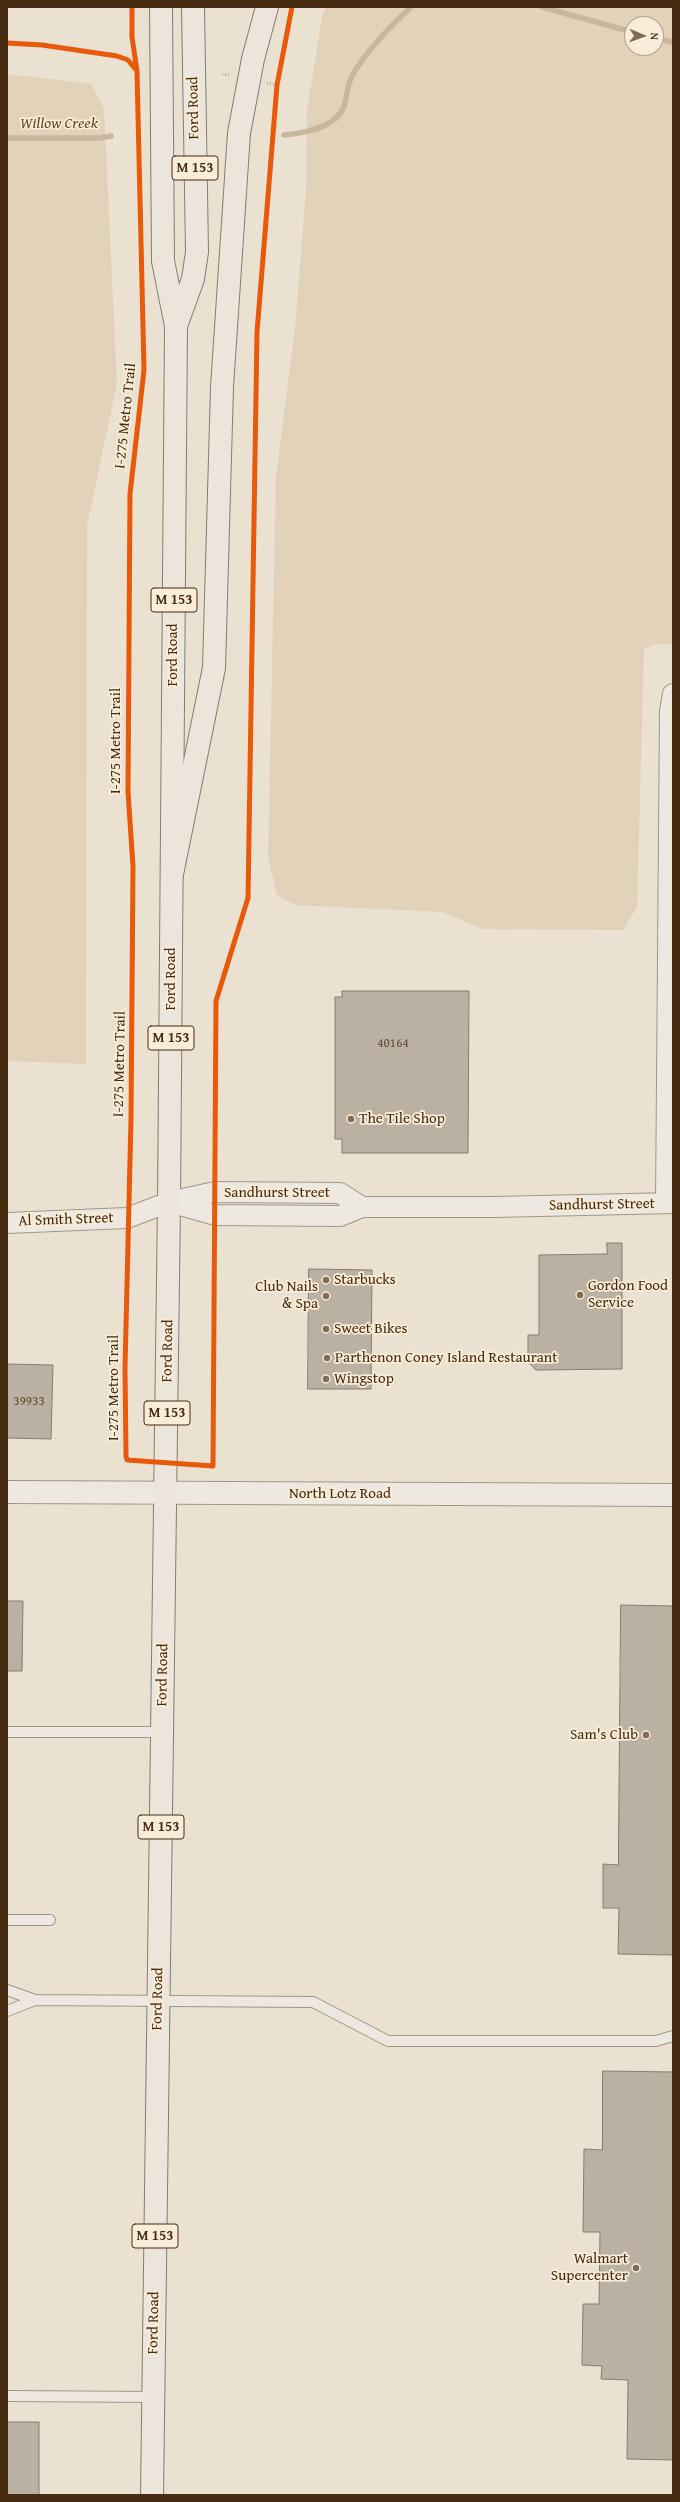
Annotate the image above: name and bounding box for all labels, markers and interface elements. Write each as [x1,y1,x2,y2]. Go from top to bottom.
north arrow [624,16,664,56]
text: N [647,32,663,40]
street label: Ford Road [184,76,204,140]
water label: Willow Creek [20,114,98,134]
road number: M 153 [172,156,218,180]
street label: I-275 Metro Trail [111,362,141,470]
road number: M 153 [151,588,197,612]
street label: Ford Road [164,623,182,687]
street label: I-275 Metro Trail [107,688,125,794]
street label: Ford Road [162,947,180,1011]
street label: I-275 Metro Trail [110,1011,130,1117]
road number: M 153 [148,1026,194,1050]
house number: 40164 [377,1036,409,1052]
place label: The Tile Shop [359,1110,445,1128]
marker: The Tile Shop [346,1114,356,1124]
street label: Sandhurst Street [224,1184,330,1202]
street label: Sandhurst Street [549,1195,655,1215]
street label: Al Smith Street [18,1209,114,1231]
place label: Starbucks [334,1271,396,1289]
marker: Starbucks [321,1275,331,1285]
place label: Gordon Food Service [588,1277,668,1312]
place label: Club Nails & Spa [255,1278,318,1313]
marker: Gordon Food Service [575,1290,585,1300]
marker: Club Nails & Spa [321,1291,331,1301]
street label: Ford Road [158,1319,178,1383]
place label: Sweet Bikes [334,1320,407,1338]
marker: Sweet Bikes [321,1324,331,1334]
street label: I-275 Metro Trail [105,1335,123,1441]
place label: Parthenon Coney Island Restaurant [335,1349,558,1367]
marker: Parthenon Coney Island Restaurant [322,1353,332,1363]
place label: Wingstop [334,1370,394,1388]
marker: Wingstop [321,1374,331,1384]
house number: 39933 [13,1394,45,1410]
road number: M 153 [144,1401,190,1425]
street label: North Lotz Road [289,1485,391,1503]
street label: Ford Road [153,1643,173,1707]
place label: Sam's Club [570,1726,638,1744]
marker: Sam's Club [641,1730,651,1740]
road number: M 153 [138,1815,184,1839]
street label: Ford Road [148,1967,168,2031]
road number: M 153 [132,2224,178,2248]
place label: Walmart Supercenter [551,2250,628,2285]
marker: Walmart Supercenter [631,2263,641,2273]
street label: Ford Road [144,2291,164,2355]

